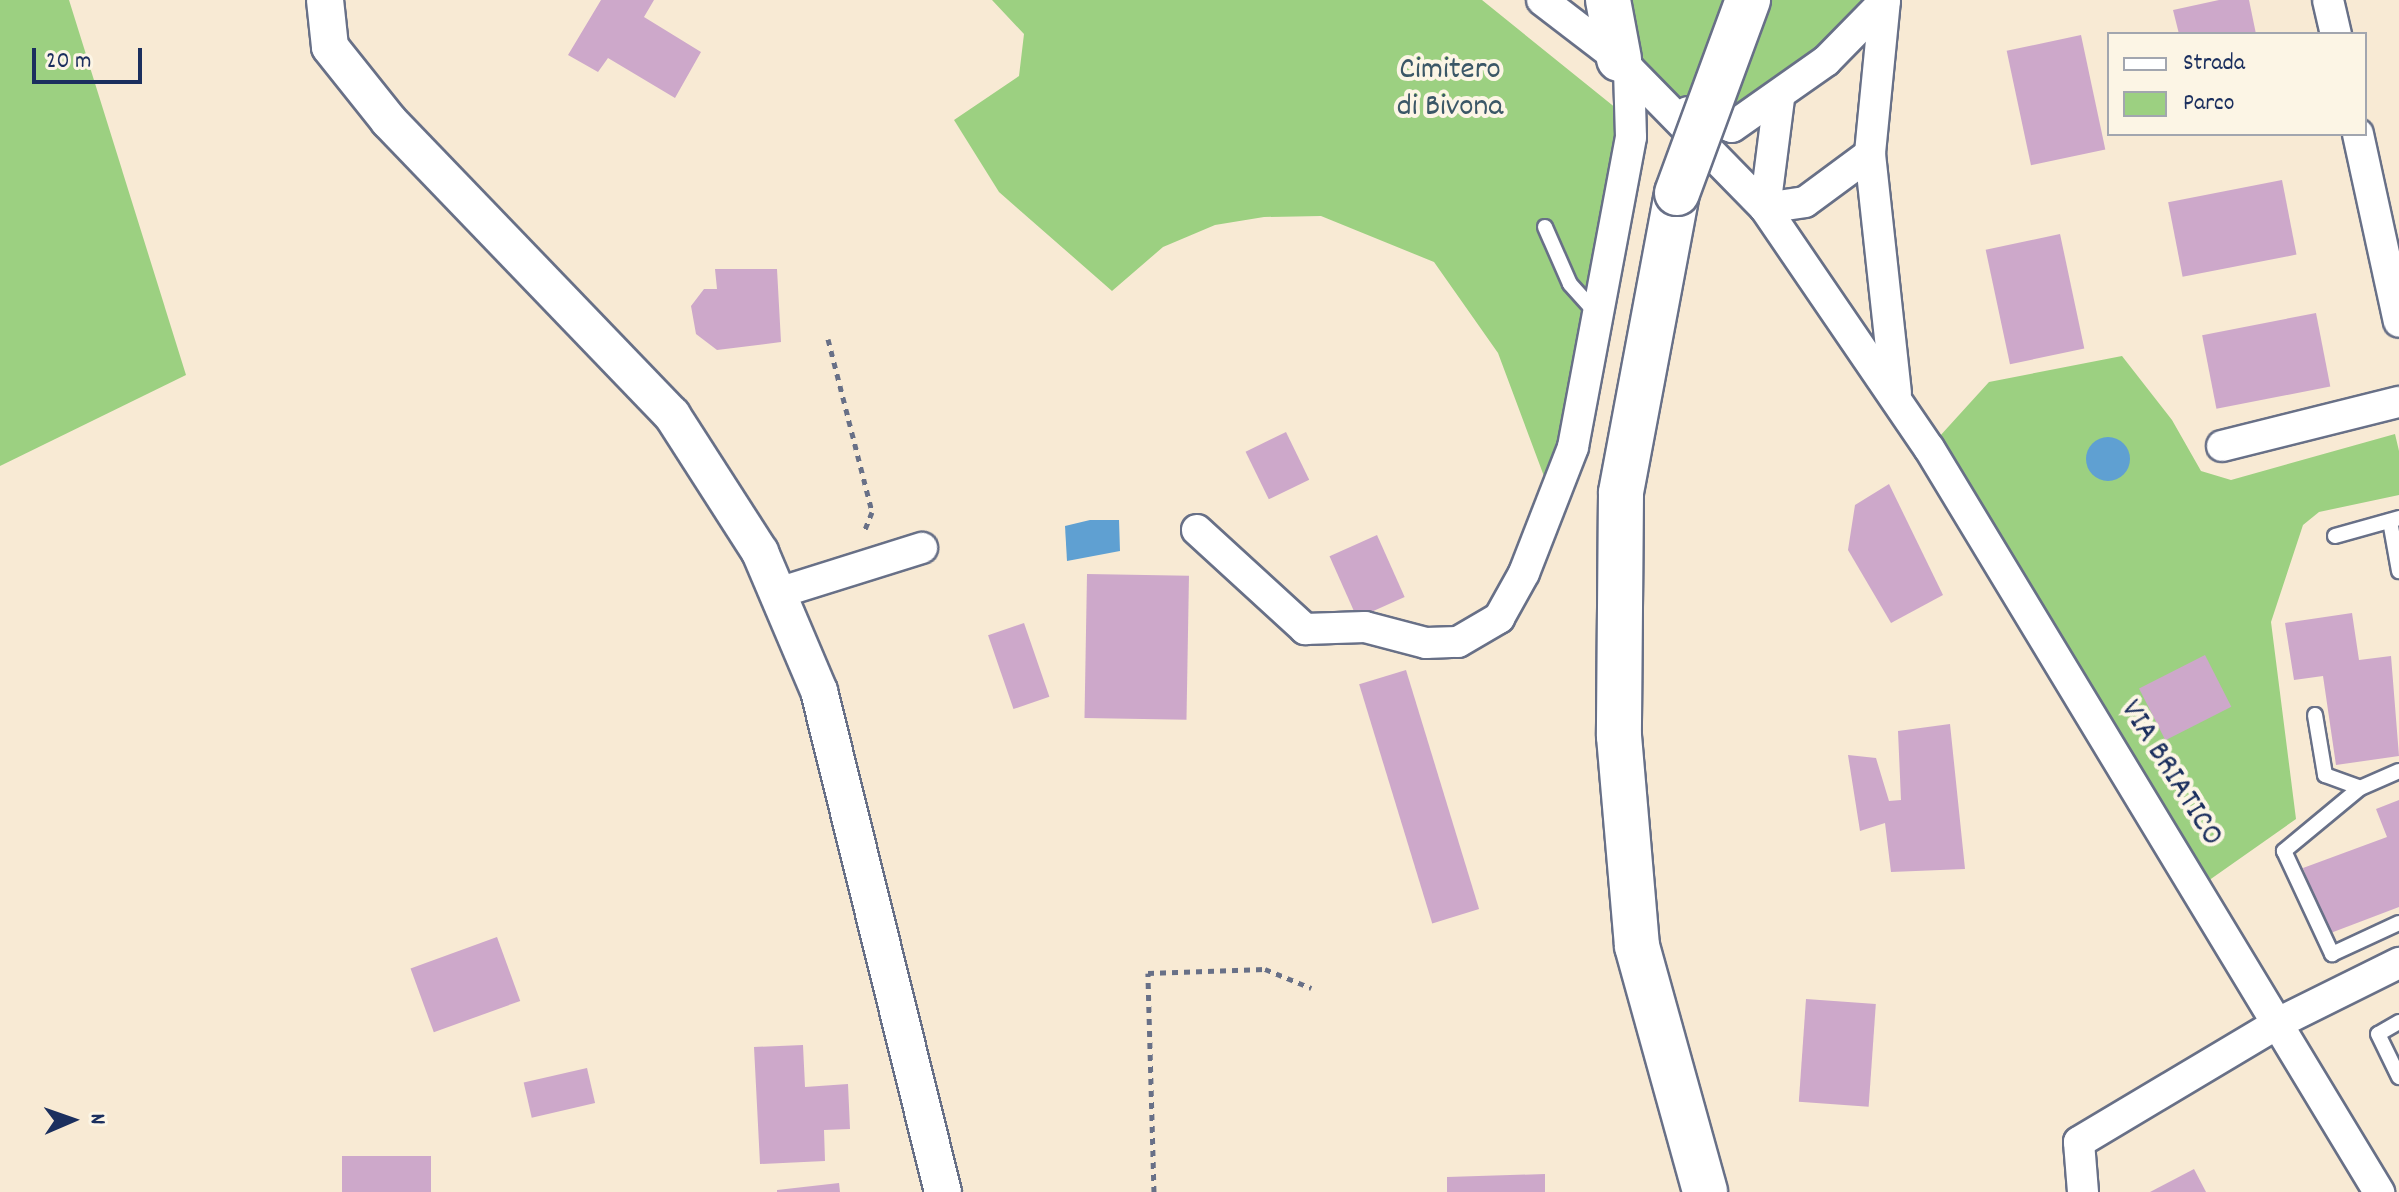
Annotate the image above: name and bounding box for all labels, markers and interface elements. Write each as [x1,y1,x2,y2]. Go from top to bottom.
scale bar [36,32,146,82]
legend [2107,32,2367,136]
text: 20 m [46,45,92,79]
text: Strada [2183,47,2245,81]
park label: Cimitero di Bivona [1397,53,1503,128]
text: Parco [2183,87,2234,121]
street label: VIA BRIATICO [2110,694,2230,854]
north arrow [32,1080,112,1160]
text: N [81,1113,112,1125]

